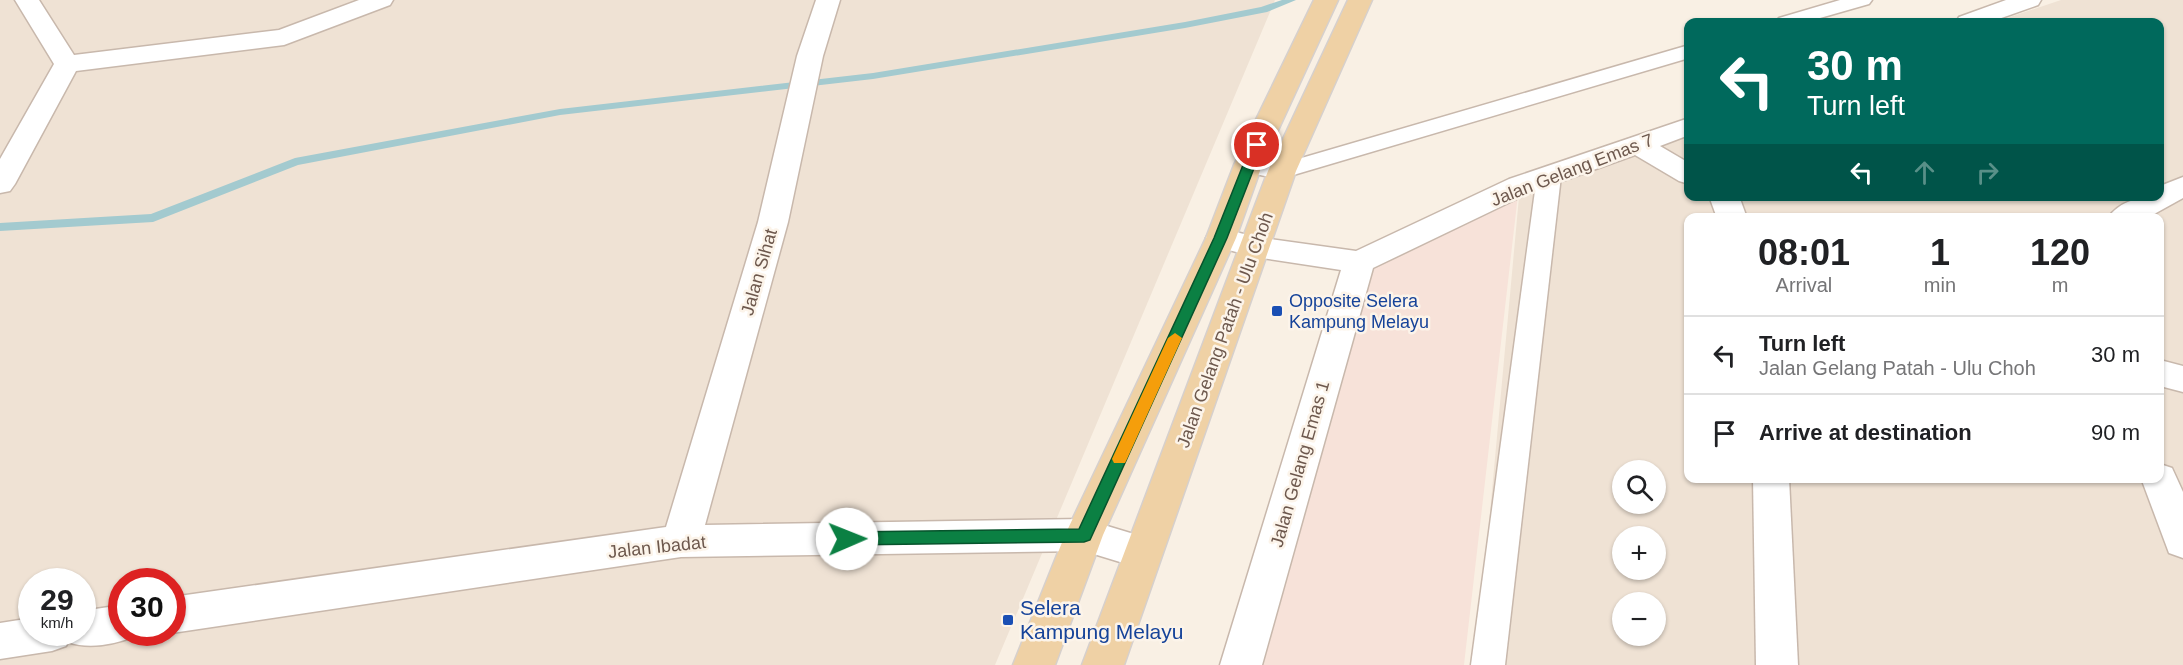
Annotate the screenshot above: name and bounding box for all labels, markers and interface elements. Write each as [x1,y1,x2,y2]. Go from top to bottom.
icon: left [1708,42,1786,120]
text: 30 m [1807,42,1903,89]
text: Turn left [1807,91,1905,121]
pin [1231,119,1282,170]
icon: arrive [1240,128,1273,161]
street label: Jalan Gelang Emas 7 [1488,130,1656,210]
icon: left [1845,156,1878,189]
icon: ahead [1908,156,1941,189]
icon: right [1971,156,2004,189]
street label: Jalan Gelang Patah - Ulu Choh [1173,210,1277,450]
street label: Jalan Sihat [737,226,781,318]
text: 08:01 [1758,232,1850,273]
text: 1 [1930,232,1950,273]
text: 120 [2030,232,2090,273]
text: Arrival [1776,274,1832,296]
text: min [1924,274,1956,296]
text: m [2052,274,2068,296]
place label: Opposite Selera Kampung Melayu [1289,291,1429,332]
marker: Opposite Selera Kampung Melayu [1270,304,1284,318]
text: Turn left [1759,331,1845,356]
icon: left [1708,339,1741,372]
text: 30 m [2091,342,2140,367]
text: Jalan Gelang Patah - Ulu Choh [1759,357,2036,379]
street label: Jalan Gelang Emas 1 [1267,379,1333,549]
icon: arrive [1708,417,1741,450]
text: Arrive at destination [1759,420,1972,445]
text: 90 m [2091,420,2140,445]
map controls [1612,460,1666,646]
button: search [1612,460,1666,514]
position arrow [815,507,879,571]
button: + [1612,526,1666,580]
street label: Jalan Ibadat [607,532,707,562]
speed limit sign: 30 [108,568,186,646]
text: 29 [40,583,74,616]
button: − [1612,592,1666,646]
place label: Selera Kampung Melayu [1020,596,1183,643]
marker: Selera Kampung Melayu [1001,613,1015,627]
text: km/h [41,614,73,631]

